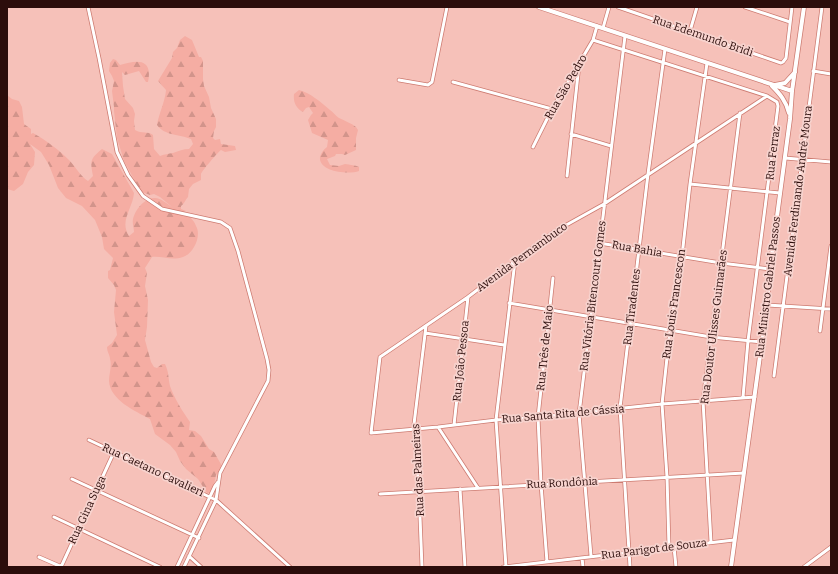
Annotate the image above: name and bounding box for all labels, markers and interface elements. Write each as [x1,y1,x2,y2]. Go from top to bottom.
street label: Rua Edemundo Bridi [651,13,756,60]
street label: Rua São Pedro [542,52,590,122]
street label: Avenida Ferdinando André Moura [781,105,815,277]
street label: Rua Ferraz [763,125,783,181]
street label: Rua Ministro Gabriel Passos [753,216,783,358]
street label: Avenida Pernambuco [474,220,570,294]
street label: Rua Vitória Bitencourt Gomes [577,220,609,372]
street label: Rua Bahia [611,238,663,260]
street label: Rua Louis Francescon [660,248,688,360]
street label: Rua Doutor Ulisses Guimarães [698,249,730,405]
street label: Rua Tiradentes [621,268,643,346]
street label: Rua Três de Maio [534,304,556,392]
street label: Rua João Pessoa [450,320,472,402]
street label: Rua Santa Rita de Cássia [501,402,625,426]
street label: Rua das Palmeiras [409,423,427,517]
street label: Rua Caetano Cavalieri [100,441,207,500]
street label: Rua Gina Suga [65,474,109,546]
street label: Rua Rondônia [526,475,598,491]
street label: Rua Parigot de Souza [600,536,708,562]

